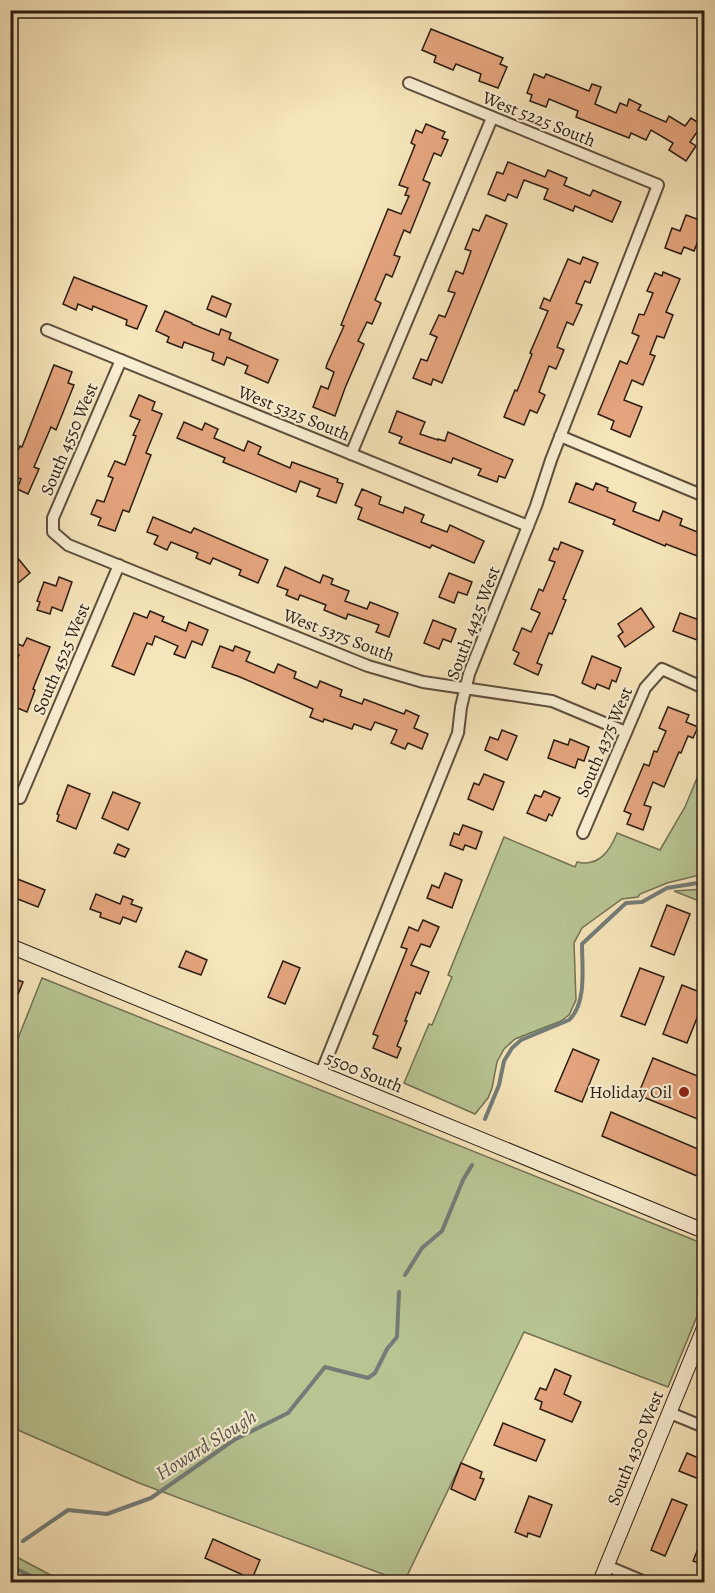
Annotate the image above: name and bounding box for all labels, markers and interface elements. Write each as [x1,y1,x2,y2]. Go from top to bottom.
street label: West 5225 South [478,85,599,153]
street label: South 4550 West [34,379,104,499]
street label: West 5325 South [234,379,354,447]
street label: South 4425 West [440,563,506,683]
street label: South 4525 West [27,599,95,719]
street label: West 5375 South [279,602,399,667]
street label: South 4375 West [570,683,638,801]
street label: 5500 South [322,1046,407,1099]
place label: Holiday Oil [589,1080,673,1104]
marker: Holiday Oil [677,1085,691,1099]
street label: South 4300 West [601,1387,669,1509]
water label: Howard Slough [150,1403,262,1487]

